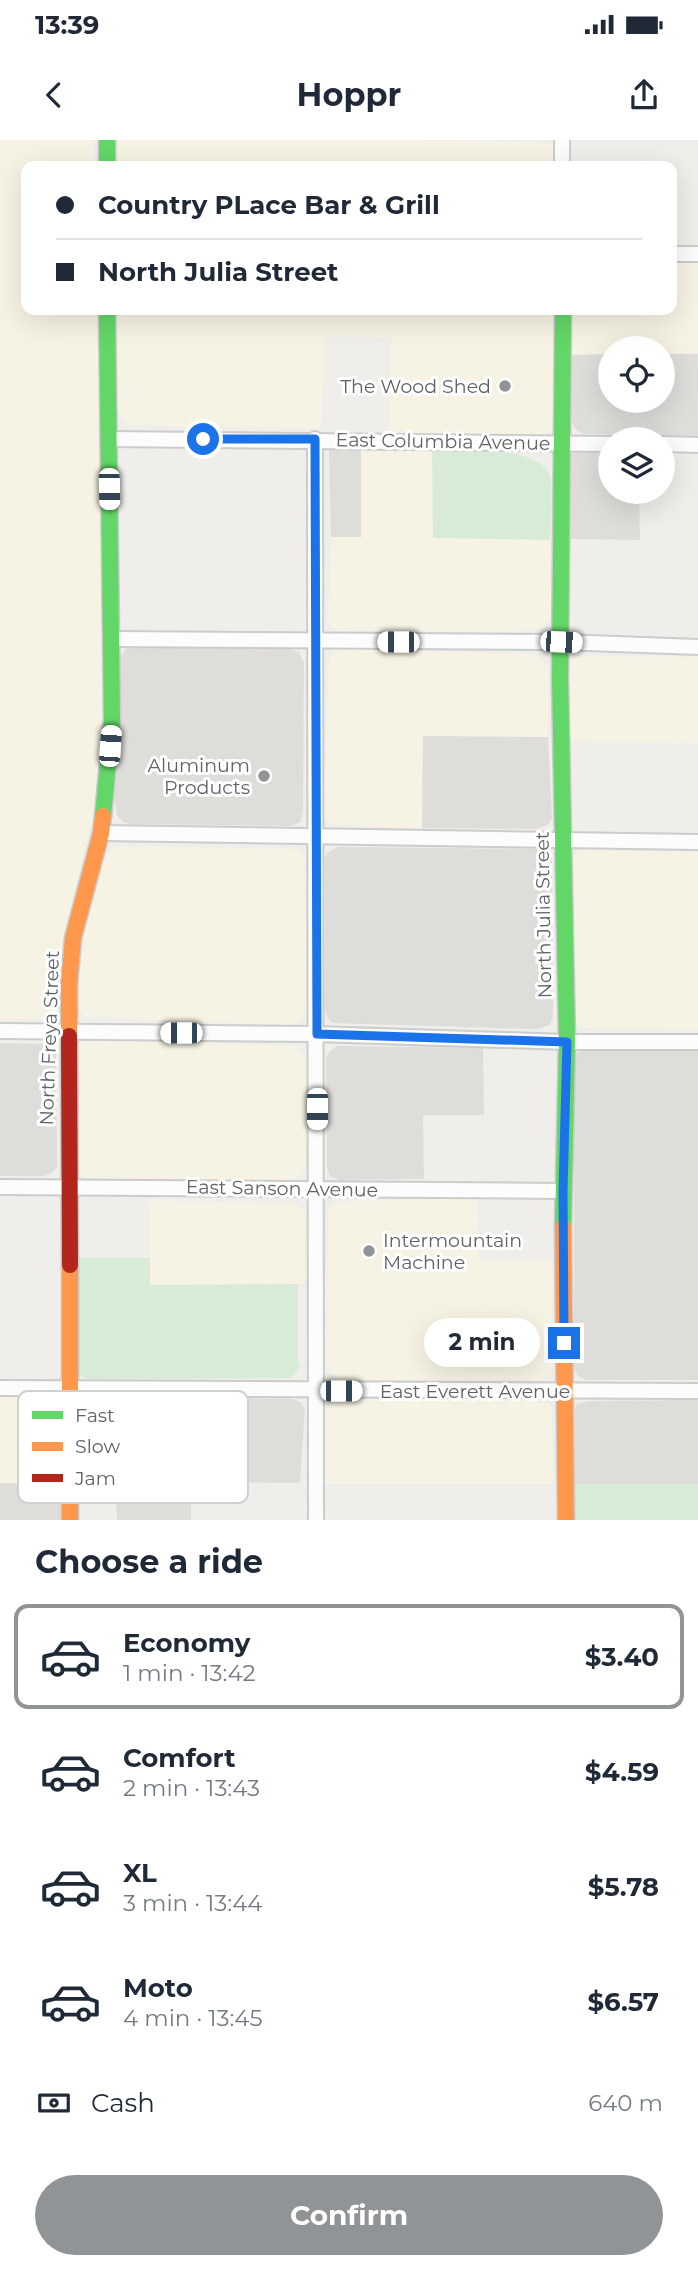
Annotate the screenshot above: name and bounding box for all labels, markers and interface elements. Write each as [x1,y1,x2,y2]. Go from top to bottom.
text: 13:39 [35,9,99,41]
text: Hoppr [297,75,401,114]
icon: back [35,76,73,114]
icon: share [625,76,663,114]
text: Country PLace Bar & Grill [98,189,440,221]
text: North Julia Street [98,256,338,288]
map controls [598,336,675,504]
button: locate [598,336,675,413]
place label: The Wood Shed [340,375,491,398]
marker: The Wood Shed [497,378,513,394]
route start [187,423,219,455]
button: layers [598,427,675,504]
street label: East Columbia Avenue [335,428,550,455]
car [99,468,120,510]
car [540,631,583,653]
car [378,632,420,653]
car [99,724,122,768]
place label: Aluminum Products [147,754,250,799]
marker: Aluminum Products [256,768,272,784]
street label: North Julia Street [531,831,556,999]
street label: North Freya Street [35,950,64,1126]
car [161,1023,203,1044]
car [307,1088,328,1130]
street label: East Sanson Avenue [186,1175,378,1202]
place label: Intermountain Machine [383,1229,522,1274]
marker: Intermountain Machine [361,1243,377,1259]
callout: 2 min [424,1318,540,1368]
route end [548,1327,580,1359]
text: 2 min [448,1328,516,1356]
street label: East Everett Avenue [380,1380,570,1403]
car [321,1381,363,1402]
legend [18,1391,248,1503]
text: Fast [75,1404,115,1427]
text: Slow [75,1435,120,1458]
text: Jam [74,1467,116,1490]
text: Choose a ride [35,1542,263,1581]
icon: car [39,1625,102,1688]
text: Economy [123,1627,250,1659]
text: $3.40 [585,1641,659,1673]
text: 1 min · 13:42 [123,1659,256,1687]
icon: car [39,1740,102,1803]
text: Comfort [123,1742,235,1774]
text: $4.59 [585,1756,659,1788]
text: 2 min · 13:43 [123,1774,260,1802]
icon: car [39,1855,102,1918]
text: XL [123,1857,157,1889]
text: $5.78 [588,1871,659,1903]
text: 3 min · 13:44 [123,1889,263,1917]
icon: car [39,1970,102,2033]
text: Moto [123,1972,193,2004]
text: $6.57 [587,1986,659,2018]
text: 4 min · 13:45 [123,2004,263,2032]
icon: cash [35,2084,73,2122]
text: Cash [91,2087,155,2119]
text: 640 m [588,2089,663,2117]
button: Confirm [35,2175,663,2255]

